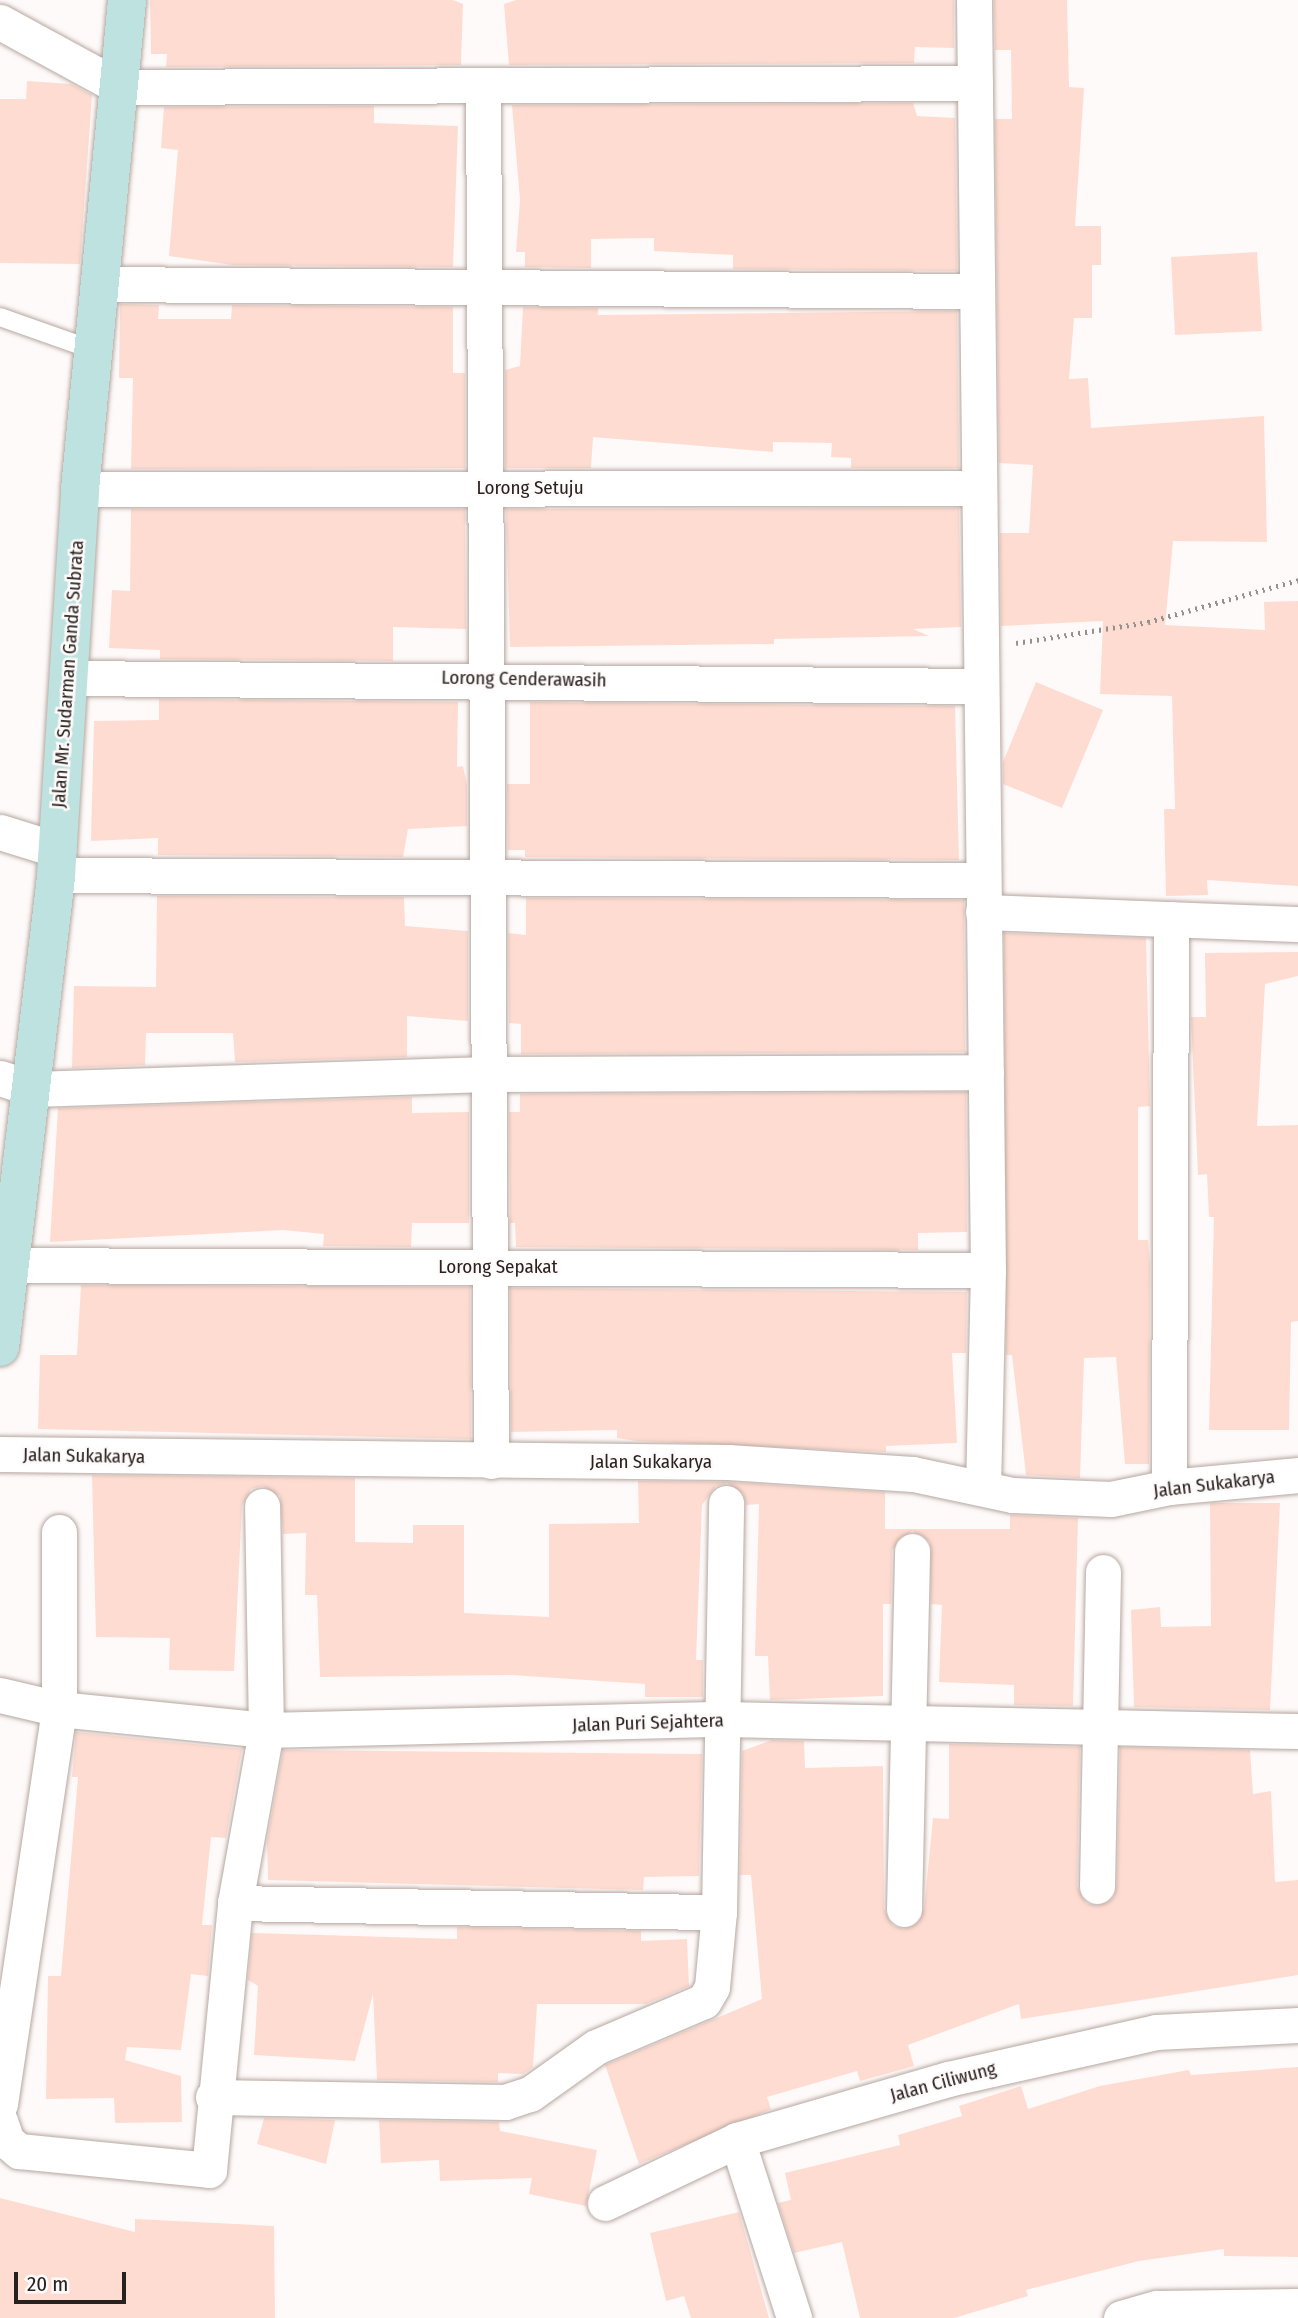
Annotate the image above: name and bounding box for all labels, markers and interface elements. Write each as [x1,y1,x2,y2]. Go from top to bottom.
street label: Lorong Setuju [476,477,584,499]
street label: Jalan Mr. Sudarman Ganda Subrata [47,539,89,809]
street label: Lorong Cenderawasih [441,666,607,692]
street label: Lorong Sepakat [438,1256,558,1278]
street label: Jalan Sukakarya [23,1444,145,1468]
street label: Jalan Sukakarya [590,1451,712,1473]
street label: Jalan Sukakarya [1152,1465,1276,1503]
street label: Jalan Puri Sejahtera [572,1709,724,1737]
street label: Jalan Ciliwung [888,2057,998,2107]
scale bar [18,2258,130,2302]
text: 20 m [27,2271,68,2297]

